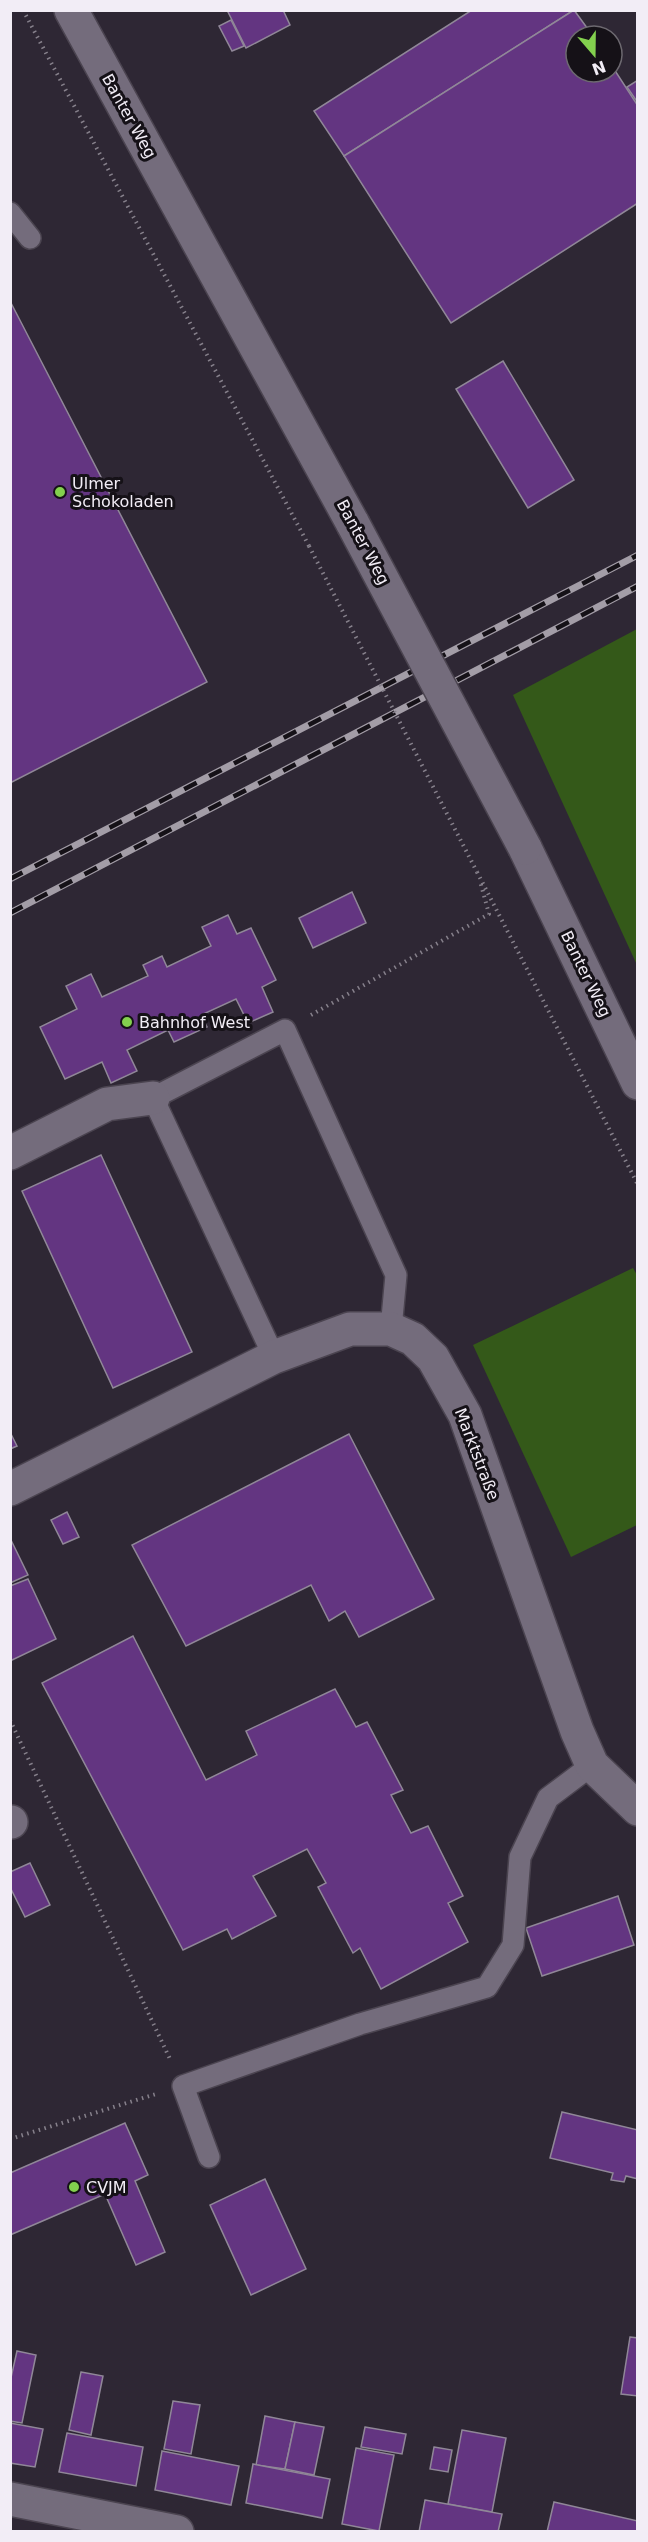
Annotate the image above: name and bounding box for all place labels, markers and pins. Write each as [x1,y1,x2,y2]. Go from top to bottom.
place label: Ulmer Schokoladen [72,474,174,511]
marker: Ulmer Schokoladen [53,485,67,499]
place label: Bahnhof West [139,1013,250,1032]
marker: Bahnhof West [120,1015,134,1029]
place label: CVJM [86,2178,127,2197]
marker: CVJM [67,2180,81,2194]

